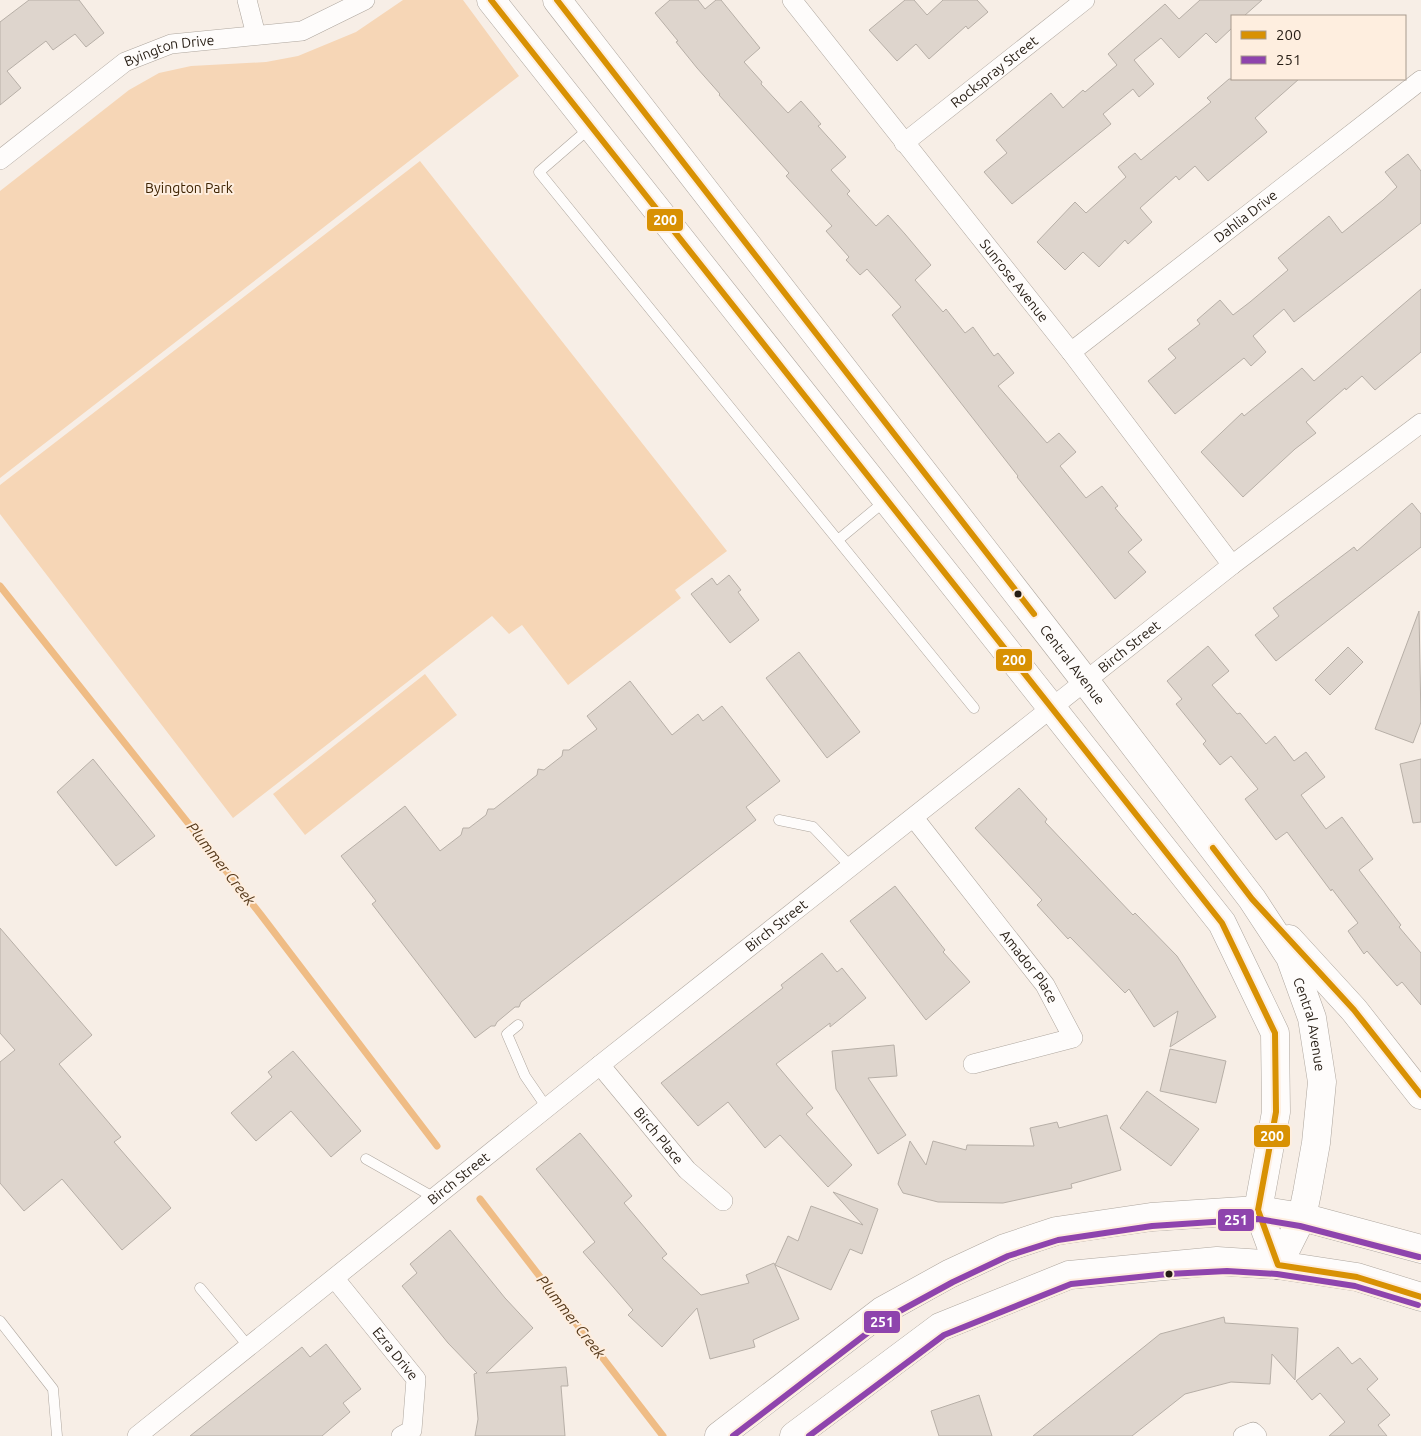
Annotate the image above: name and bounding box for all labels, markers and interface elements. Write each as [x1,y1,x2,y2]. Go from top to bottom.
legend [1231,15,1406,80]
text: 200 [1276,26,1301,43]
street label: Byington Drive [122,32,215,70]
street label: Rockspray Street [948,32,1041,111]
text: 251 [1276,51,1301,68]
park label: Byington Park [145,180,233,196]
street label: Dahlia Drive [1211,187,1280,246]
line badge: 200 [646,208,684,232]
text: 200 [653,212,677,228]
street label: Sunrose Avenue [977,236,1052,325]
unlabelled marker [1013,589,1023,599]
street label: Birch Street [1095,617,1164,676]
street label: Central Avenue [1037,622,1108,708]
line badge: 200 [995,648,1033,672]
text: 200 [1002,652,1026,668]
water label: Plummer Creek [184,819,259,909]
street label: Birch Street [742,896,811,955]
street label: Amador Place [997,927,1061,1006]
street label: Central Avenue [1290,975,1328,1072]
street label: Birch Place [631,1104,687,1167]
line badge: 200 [1253,1124,1291,1148]
text: 200 [1260,1128,1284,1144]
street label: Birch Street [424,1149,493,1208]
line badge: 251 [1217,1208,1255,1232]
text: 251 [1224,1212,1248,1228]
unlabelled marker [1164,1269,1174,1279]
water label: Plummer Creek [534,1272,609,1362]
line badge: 251 [863,1310,901,1334]
text: 251 [870,1314,894,1330]
street label: Ezra Drive [369,1324,422,1383]

